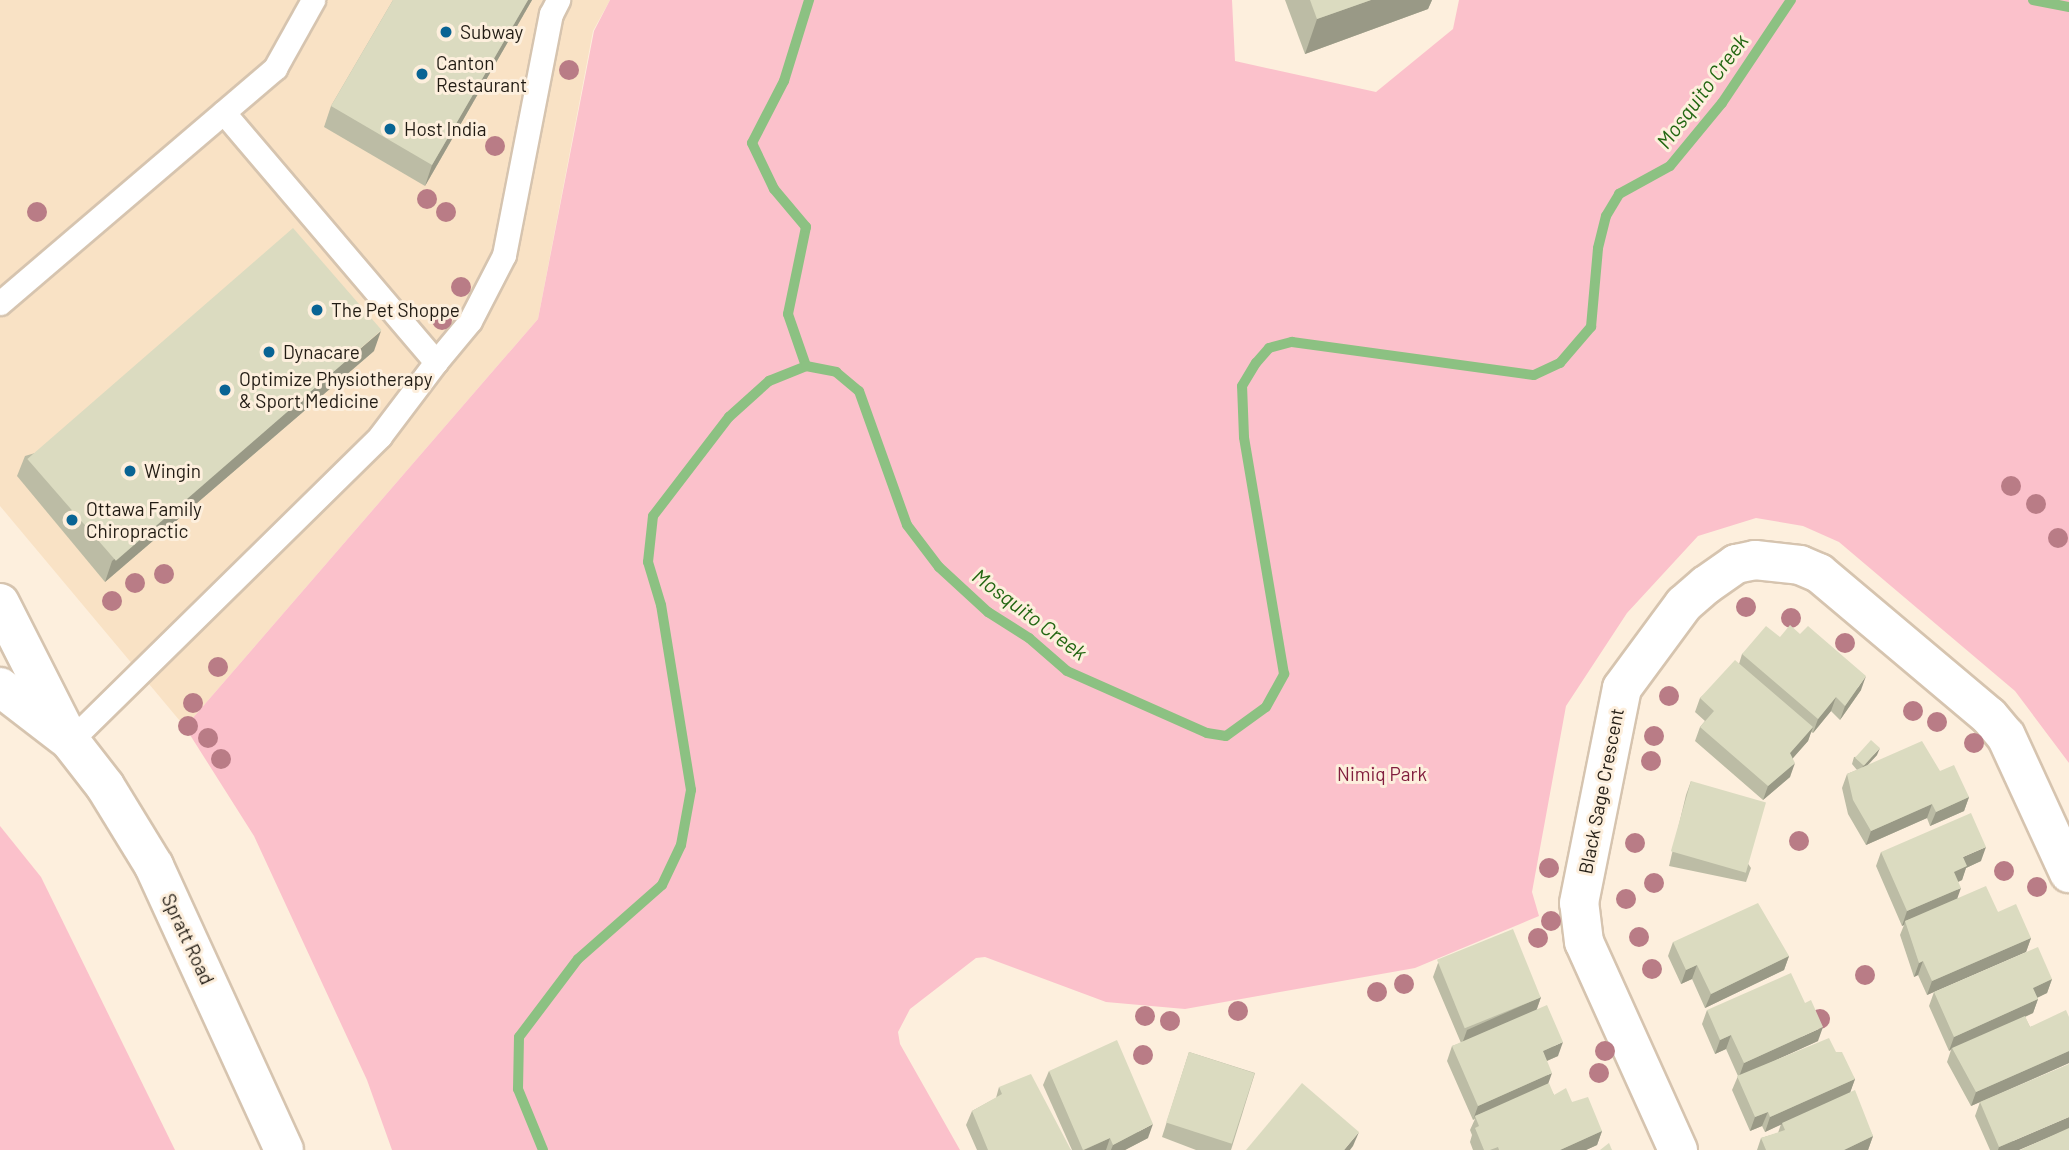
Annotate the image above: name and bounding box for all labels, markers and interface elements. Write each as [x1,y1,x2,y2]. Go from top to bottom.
place label: Subway [460,21,523,43]
marker: Subway [438,24,454,40]
water label: Mosquito Creek [1651,29,1753,153]
place label: Canton Restaurant [436,52,527,96]
marker: Canton Restaurant [414,66,430,82]
place label: Host India [404,118,487,140]
marker: Host India [382,121,398,137]
place label: The Pet Shoppe [331,299,460,321]
marker: The Pet Shoppe [309,302,325,318]
place label: Dynacare [283,341,360,363]
marker: Dynacare [261,344,277,360]
place label: Optimize Physiotherapy & Sport Medicine [239,368,433,412]
marker: Optimize Physiotherapy & Sport Medicine [217,382,233,398]
place label: Wingin [144,460,201,482]
marker: Wingin [122,463,138,479]
place label: Ottawa Family Chiropractic [86,498,202,542]
marker: Ottawa Family Chiropractic [64,512,80,528]
water label: Mosquito Creek [968,563,1092,665]
street label: Black Sage Crescent [1574,706,1628,876]
park label: Nimiq Park [1337,763,1427,785]
street label: Spratt Road [157,890,219,988]

